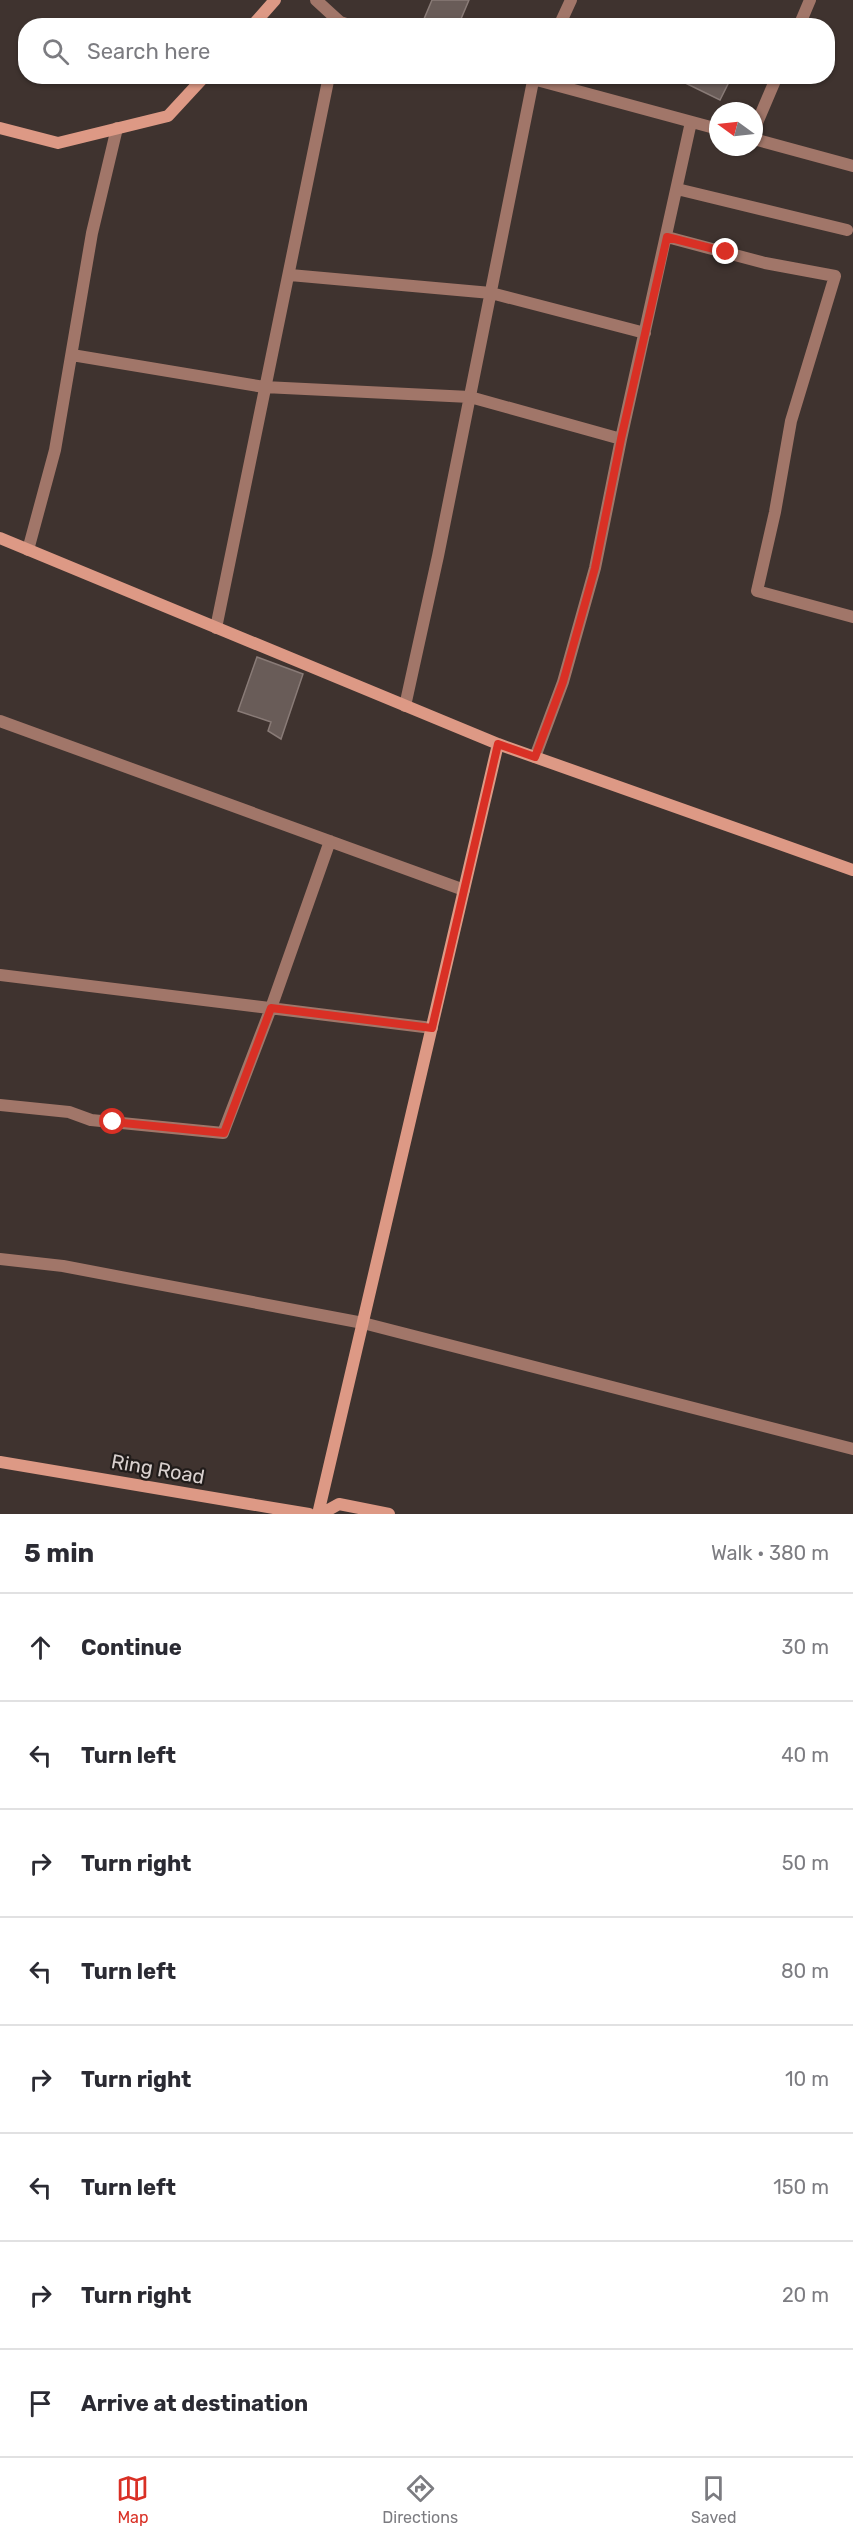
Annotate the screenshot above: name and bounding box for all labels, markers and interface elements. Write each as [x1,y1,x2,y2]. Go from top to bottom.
search box [18,18,835,84]
icon: search [39,35,72,68]
text: Search here [87,38,210,65]
north arrow [709,102,763,156]
route end [712,238,738,264]
route start [99,1108,125,1134]
street label: Ring Road [109,1449,207,1489]
text: 5 min [24,1538,94,1569]
text: Walk · 380 m [711,1541,829,1565]
icon: ahead [24,1631,57,1664]
text: Continue [81,1634,182,1661]
text: 30 m [782,1635,829,1659]
icon: left [24,1739,57,1772]
text: Turn left [81,1742,176,1769]
text: 40 m [781,1743,829,1767]
icon: right [24,1847,57,1880]
text: Turn right [81,1850,191,1877]
text: 50 m [782,1851,829,1875]
icon: left [24,1955,57,1988]
text: Turn left [81,1958,176,1985]
text: 80 m [781,1959,829,1983]
icon: right [24,2063,57,2096]
text: Turn right [81,2066,191,2093]
text: 10 m [785,2067,829,2091]
icon: left [24,2171,57,2204]
text: Turn left [81,2174,176,2201]
text: 150 m [773,2175,829,2199]
icon: right [24,2279,57,2312]
text: Turn right [81,2282,191,2309]
text: 20 m [782,2283,829,2307]
icon: arrive [24,2387,57,2420]
text: Arrive at destination [81,2390,308,2417]
tab: Map [116,2472,149,2527]
tab: Directions [382,2472,458,2527]
tab: Saved [691,2472,737,2527]

